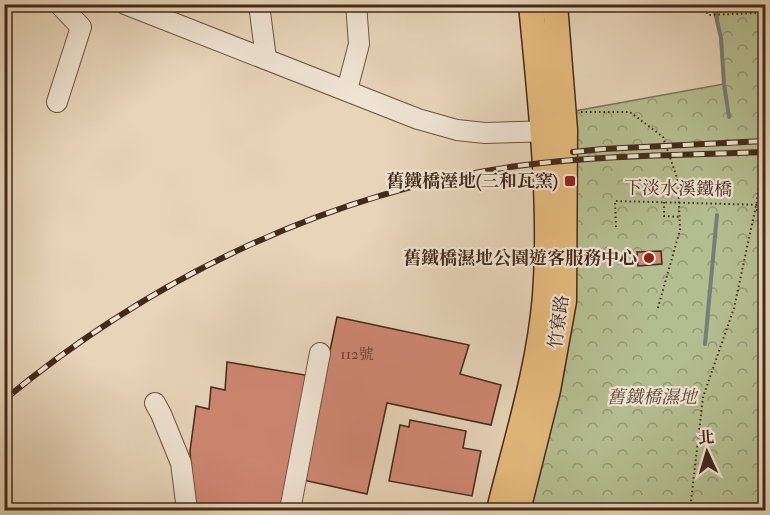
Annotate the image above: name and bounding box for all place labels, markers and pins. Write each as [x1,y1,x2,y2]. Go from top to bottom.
place label: 舊鐵橋溼地(三和瓦窯) [386,171,558,192]
marker: 舊鐵橋溼地(三和瓦窯) [563,174,577,188]
place label: 舊鐵橋濕地公園遊客服務中心 [403,248,637,269]
marker: 舊鐵橋濕地公園遊客服務中心 [642,251,656,265]

